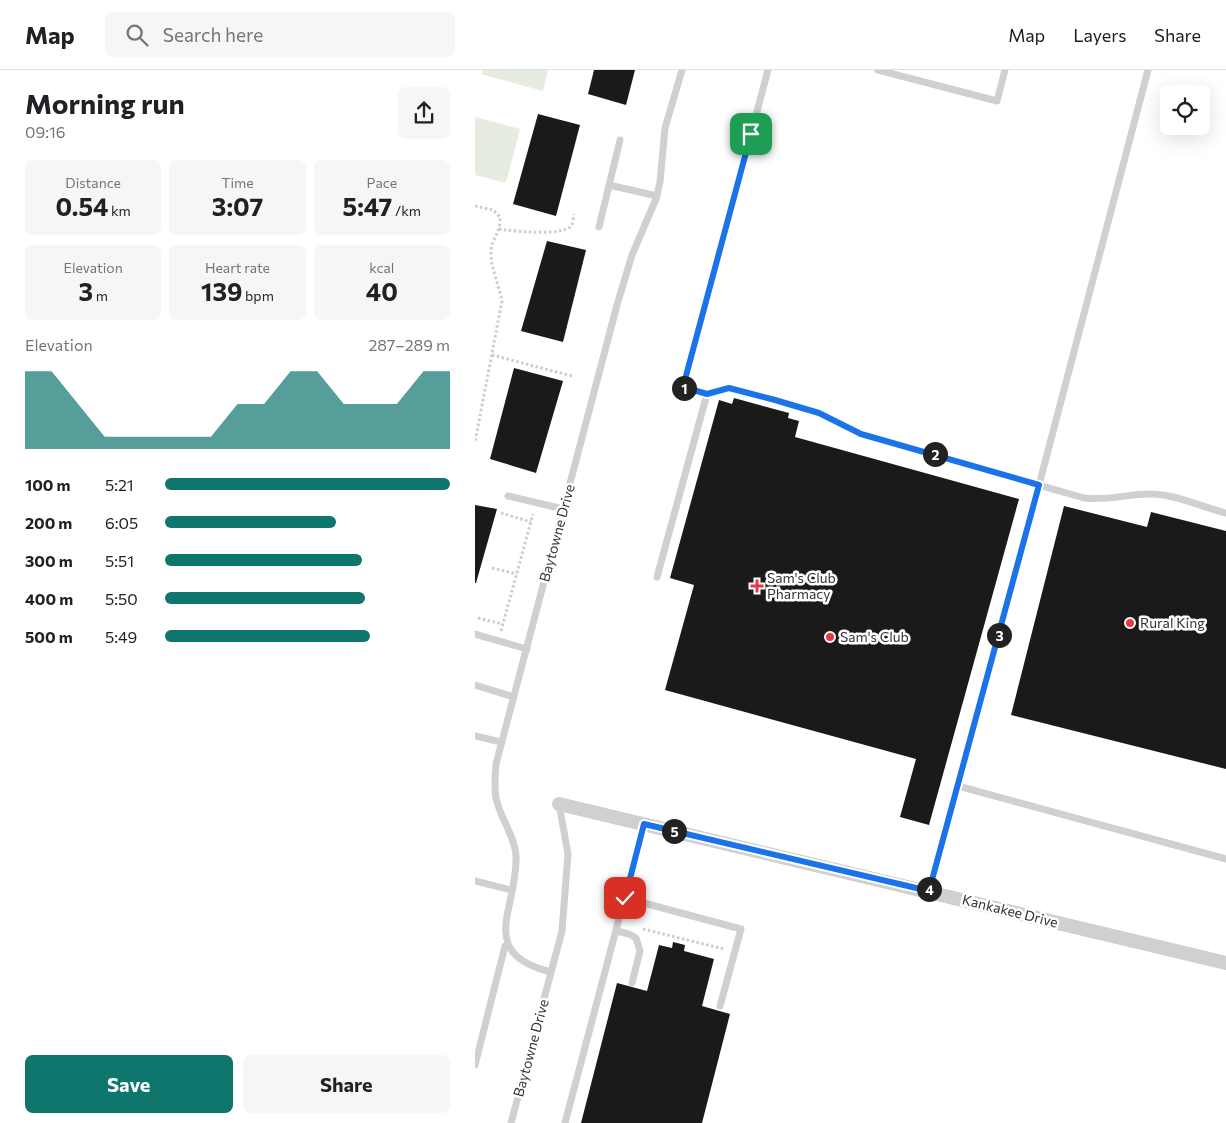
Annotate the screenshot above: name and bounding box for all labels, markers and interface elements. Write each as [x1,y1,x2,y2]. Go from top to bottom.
search box [105,12,455,57]
text: Map [25,20,75,49]
icon: search [123,21,151,49]
text: Search here [163,23,263,46]
text: Map [1008,24,1045,46]
text: Layers [1073,24,1126,46]
text: Share [1154,24,1201,46]
map controls [1160,85,1210,135]
button: locate [1160,85,1210,135]
text: Morning run [25,86,185,120]
button: share [398,87,450,139]
pin [730,113,772,155]
icon: arrive [737,120,765,148]
text: 09:16 [25,122,65,141]
text: Distance [65,174,121,191]
text: Time [221,174,254,191]
text: Pace [367,174,397,191]
text: 0.54 [56,191,108,221]
text: 3:07 [212,191,263,221]
text: 5:47 [343,191,392,221]
text: km [108,202,131,219]
text: /km [392,202,421,219]
text: Elevation [64,259,123,276]
text: Heart rate [205,259,270,276]
text: kcal [369,259,394,276]
text: 3 [78,276,93,306]
text: 139 [201,276,242,306]
text: 40 [366,276,398,306]
text: m [93,287,108,304]
text: bpm [242,287,274,304]
text: Elevation [25,335,93,354]
text: 287–289 m [368,335,450,354]
pin: 1 [671,376,697,400]
text: 1 [681,380,688,397]
pin: 2 [923,442,947,466]
text: 2 [932,446,939,463]
text: 100 m [25,475,71,494]
text: 5:21 [105,475,134,494]
street label: Baytowne Drive [535,482,578,584]
text: 200 m [25,513,72,532]
text: 6:05 [105,513,138,532]
text: 300 m [25,551,73,570]
text: 5:51 [105,551,134,570]
place label: Sam's Club Pharmacy [767,569,836,602]
marker: Sam's Club Pharmacy [751,580,763,592]
text: 400 m [25,589,73,608]
text: 5:50 [105,589,138,608]
place label: Rural King [1140,614,1205,631]
marker: Rural King [1124,617,1136,629]
pin: 3 [987,622,1011,648]
text: 500 m [25,627,73,646]
text: 5:49 [105,627,137,646]
text: 3 [995,627,1004,644]
place label: Sam's Club [840,628,909,645]
marker: Sam's Club [824,631,836,643]
pin: 5 [661,818,687,844]
text: 5 [670,823,679,840]
pin: 4 [917,876,941,902]
pin [604,877,646,919]
text: 4 [925,881,934,898]
icon: check [611,884,639,912]
street label: Kankakee Drive [960,890,1060,931]
street label: Baytowne Drive [509,997,552,1099]
button: Save [25,1055,233,1113]
button: Share [243,1055,450,1113]

